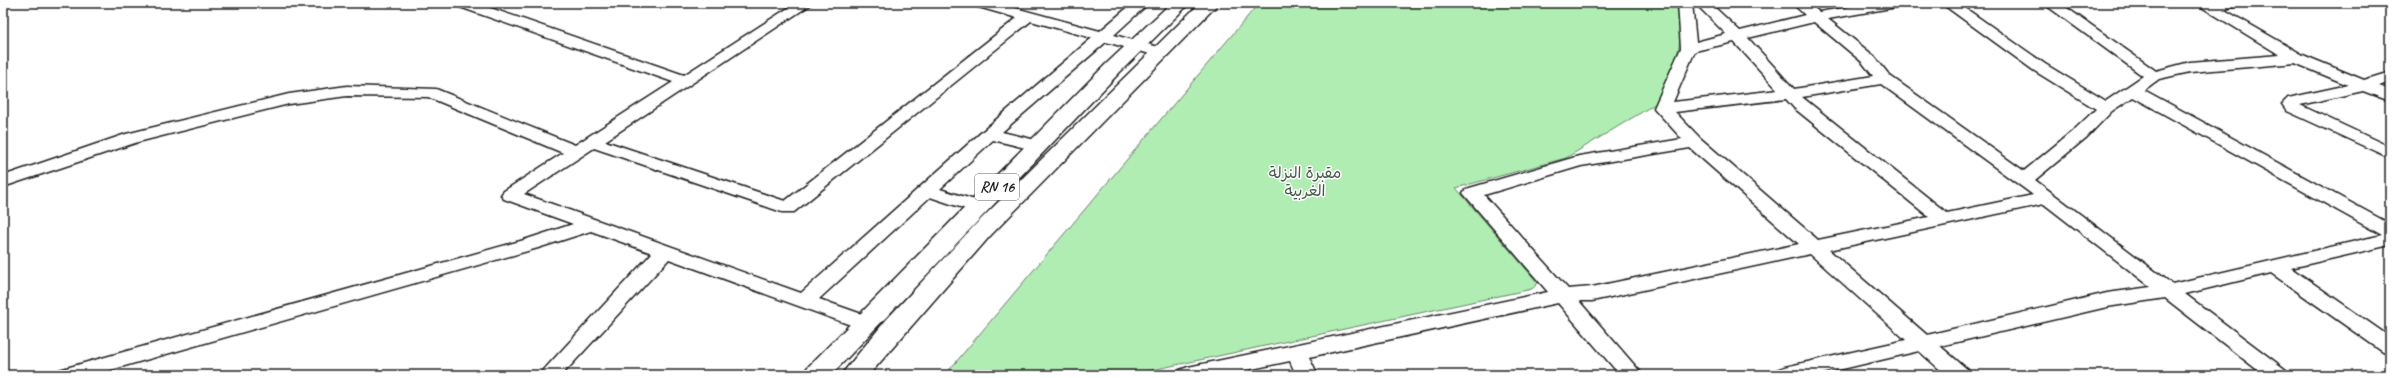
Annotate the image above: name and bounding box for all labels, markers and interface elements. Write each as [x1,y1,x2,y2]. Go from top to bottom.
park label: مقبرة النزلة الغربية [1269,163,1341,201]
road number: RN 16 [975,174,1019,200]

